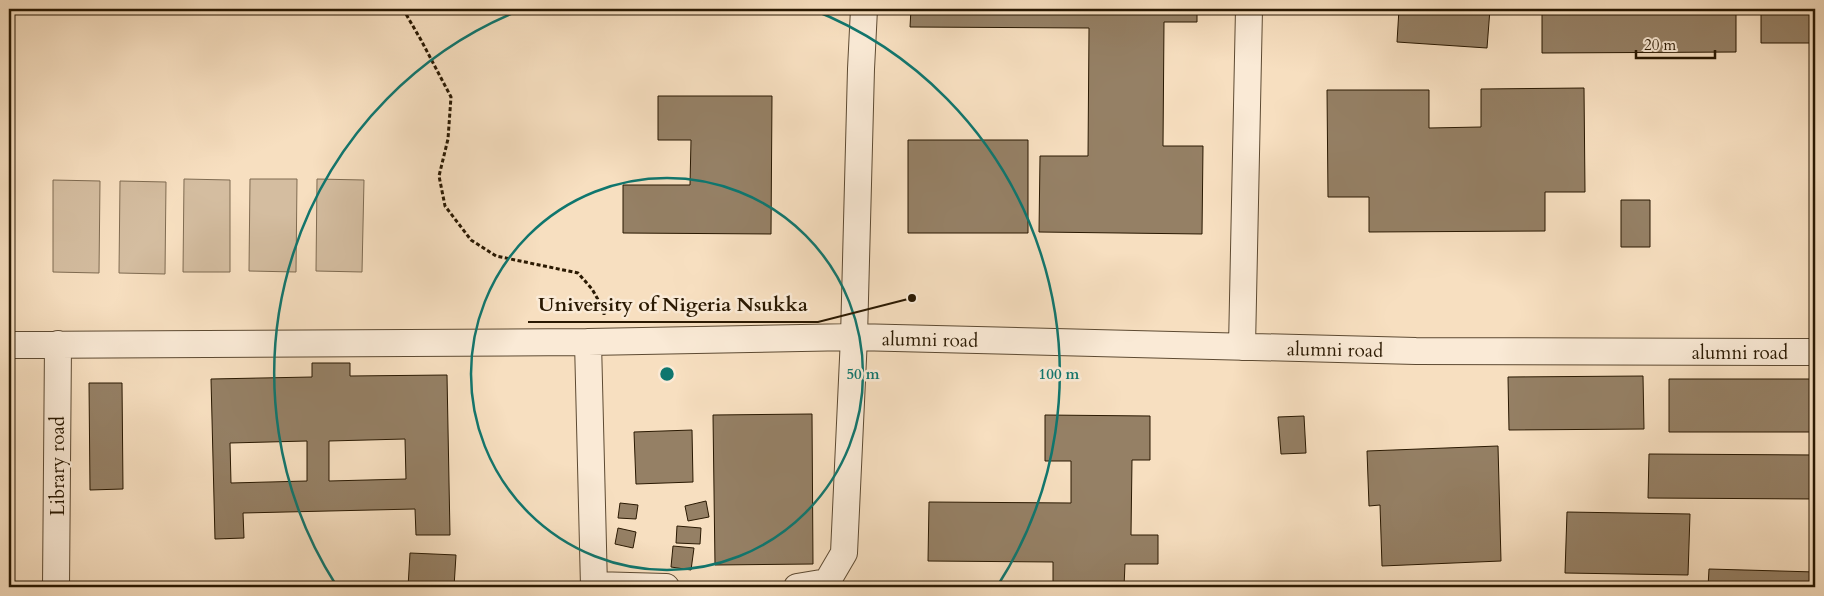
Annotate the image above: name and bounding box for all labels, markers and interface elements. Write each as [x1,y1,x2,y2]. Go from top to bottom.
scale bar [1636,28,1715,60]
text: 20 m [1644,35,1676,55]
callout: University of Nigeria Nsukka [528,287,818,322]
text: University of Nigeria Nsukka [538,291,808,318]
street label: alumni road [882,326,978,354]
street label: alumni road [1287,336,1383,364]
street label: alumni road [1692,340,1788,366]
text: 50 m [846,364,880,384]
text: 100 m [1039,364,1080,384]
centre of rings [658,365,676,383]
street label: Library road [45,416,71,516]

